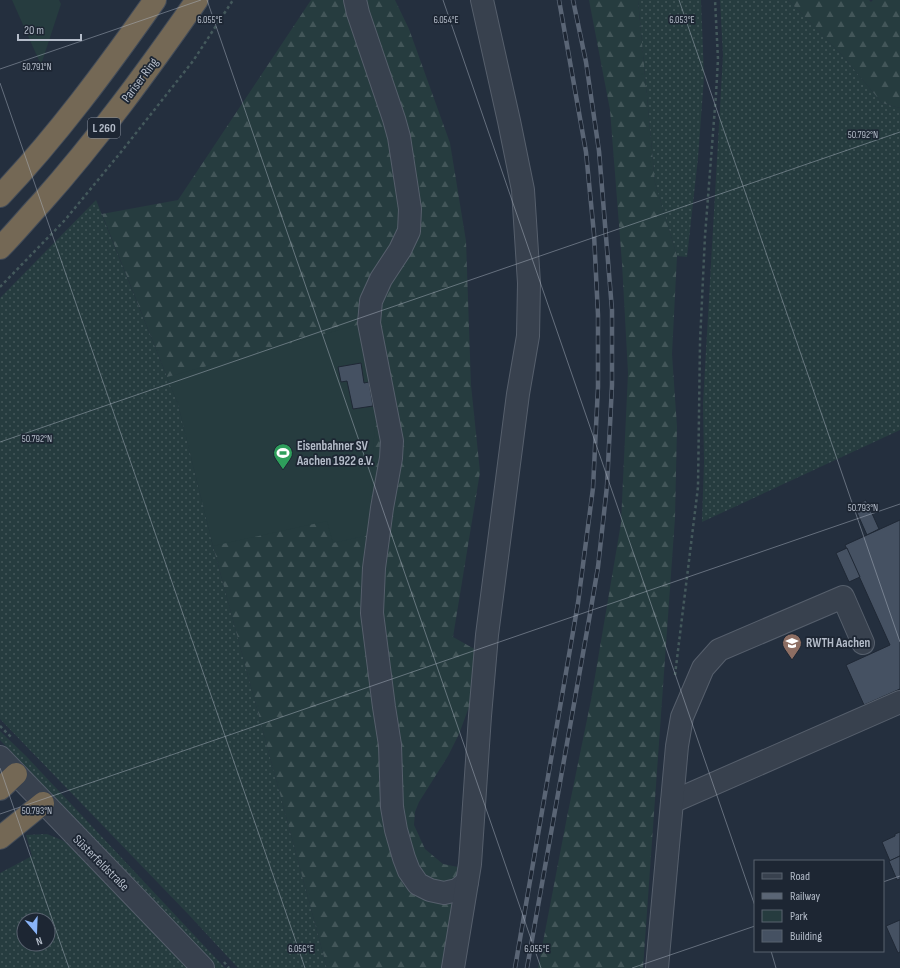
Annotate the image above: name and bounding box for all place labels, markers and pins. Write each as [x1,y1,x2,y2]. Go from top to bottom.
place label: Eisenbahner SV Aachen 1922 e.V. [296,438,374,469]
sports icon: Eisenbahner SV Aachen 1922 e.V. [272,442,294,470]
school or university icon: RWTH Aachen [781,632,803,660]
place label: RWTH Aachen [806,635,871,651]

